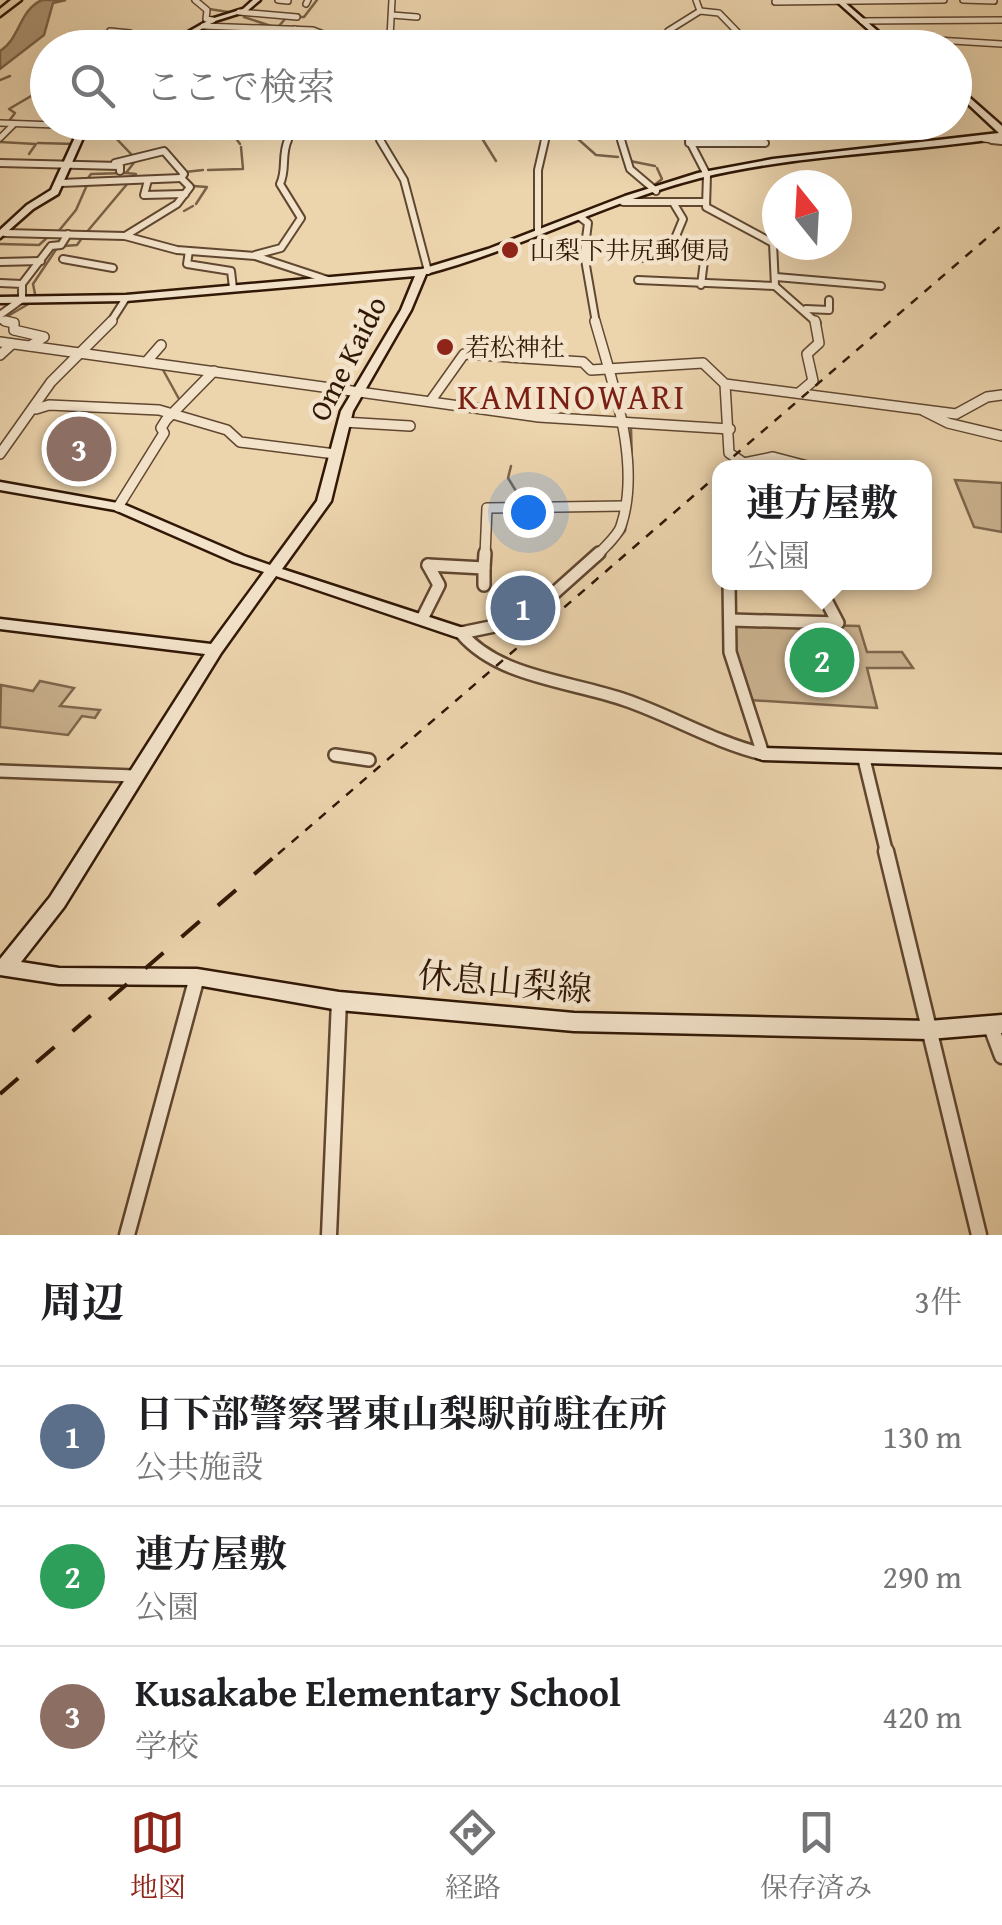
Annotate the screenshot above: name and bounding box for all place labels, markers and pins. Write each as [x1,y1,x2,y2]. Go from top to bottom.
place label: 山梨下井尻郵便局 [530,232,730,268]
marker: 山梨下井尻郵便局 [499,239,521,261]
place label: 若松神社 [465,329,565,365]
marker: 若松神社 [434,336,456,358]
pin: 3 [46,412,112,486]
pin: 1 [490,570,556,646]
pin: 2 [790,622,854,698]

